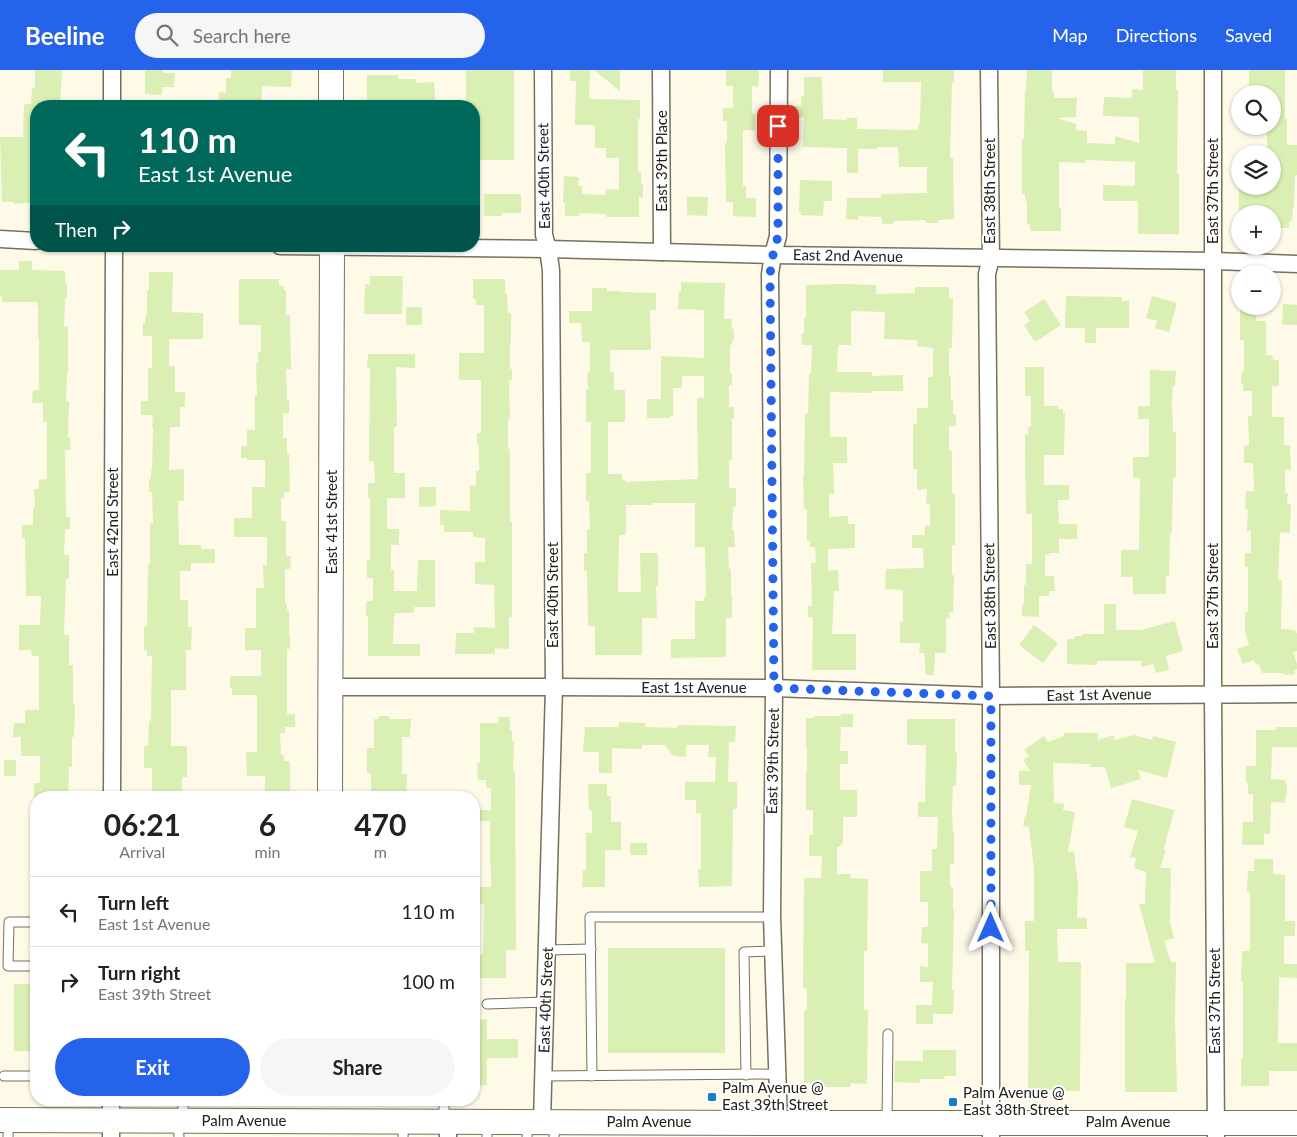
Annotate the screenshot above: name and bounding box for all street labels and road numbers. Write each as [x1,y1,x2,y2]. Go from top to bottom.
street label: East 39th Place [652,110,670,212]
street label: East 40th Street [533,122,553,229]
street label: East 38th Street [980,137,998,244]
street label: East 37th Street [1203,137,1221,244]
street label: East 2nd Avenue [793,245,903,265]
street label: East 42nd Street [103,467,121,577]
street label: East 41st Street [322,469,340,574]
street label: East 40th Street [543,541,561,648]
street label: East 38th Street [979,542,999,649]
street label: East 37th Street [1203,542,1221,649]
street label: East 1st Avenue [641,678,747,696]
street label: East 1st Avenue [1046,684,1152,704]
street label: East 39th Street [762,707,782,814]
street label: East 40th Street [534,946,556,1053]
street label: East 37th Street [1205,947,1223,1054]
street label: Palm Avenue [201,1111,287,1129]
street label: Palm Avenue [606,1112,692,1130]
street label: Palm Avenue [1085,1112,1171,1130]

